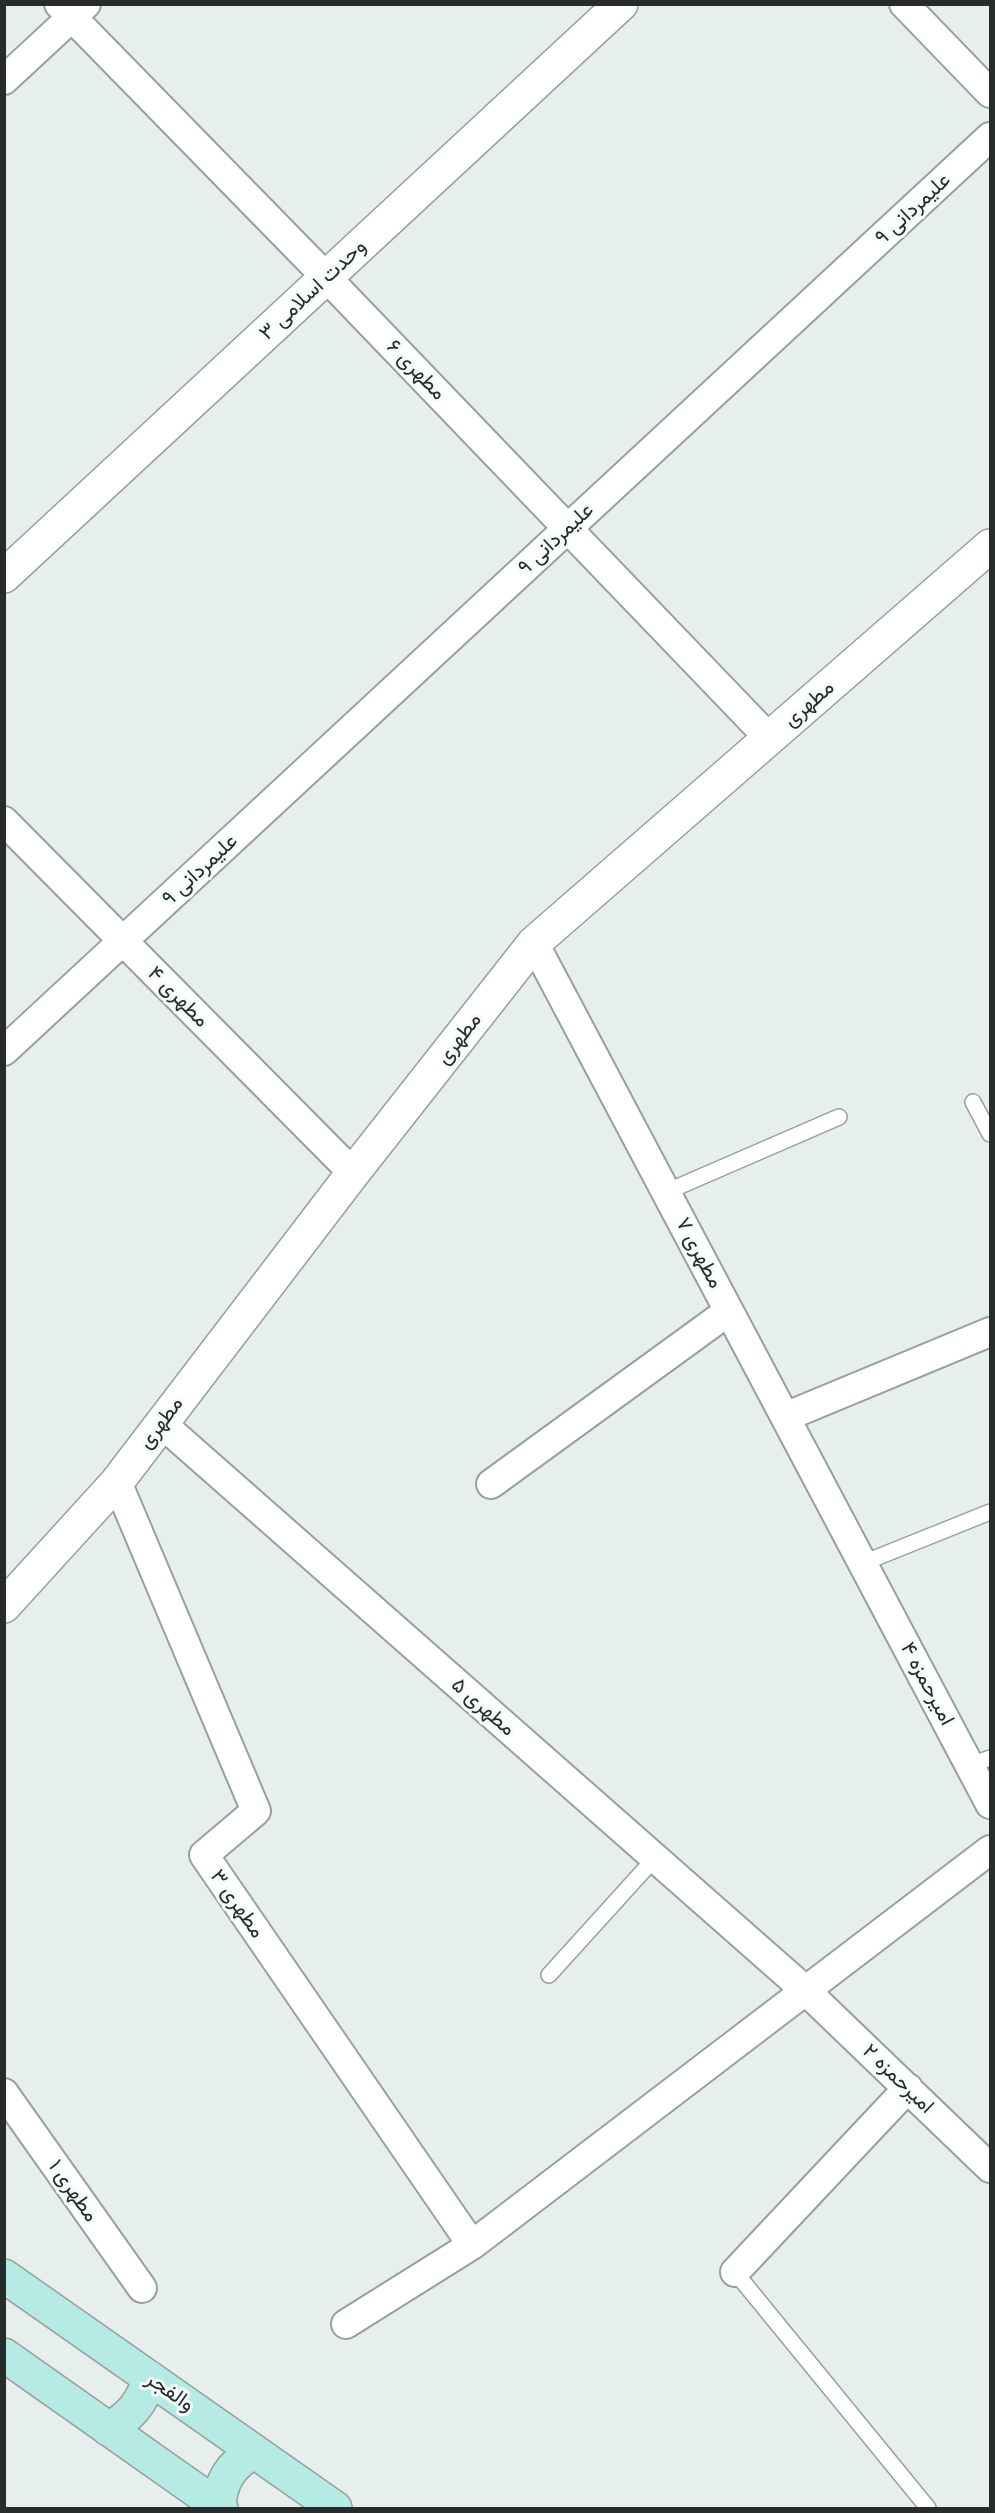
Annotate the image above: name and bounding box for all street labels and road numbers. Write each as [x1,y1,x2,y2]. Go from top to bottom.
street label: علیمردانی ۹ [870,168,956,250]
street label: وحدت اسلامی ۳ [254,234,372,346]
street label: مطهری ۶ [381,334,451,406]
street label: علیمردانی ۹ [513,498,599,580]
street label: مطهری [779,675,839,733]
street label: علیمردانی ۹ [157,829,243,911]
street label: مطهری ۴ [142,961,214,1033]
street label: مطهری [431,1008,487,1070]
street label: مطهری ۷ [670,1213,728,1293]
street label: مطهری [133,1392,189,1454]
street label: امیرحمزه ۴ [895,1638,959,1730]
street label: مطهری ۵ [446,1672,520,1742]
street label: مطهری ۳ [204,1865,270,1943]
street label: امیرحمزه ۲ [857,2039,939,2119]
street label: مطهری ۱ [43,2155,103,2227]
street label: والفجر [141,2366,199,2418]

